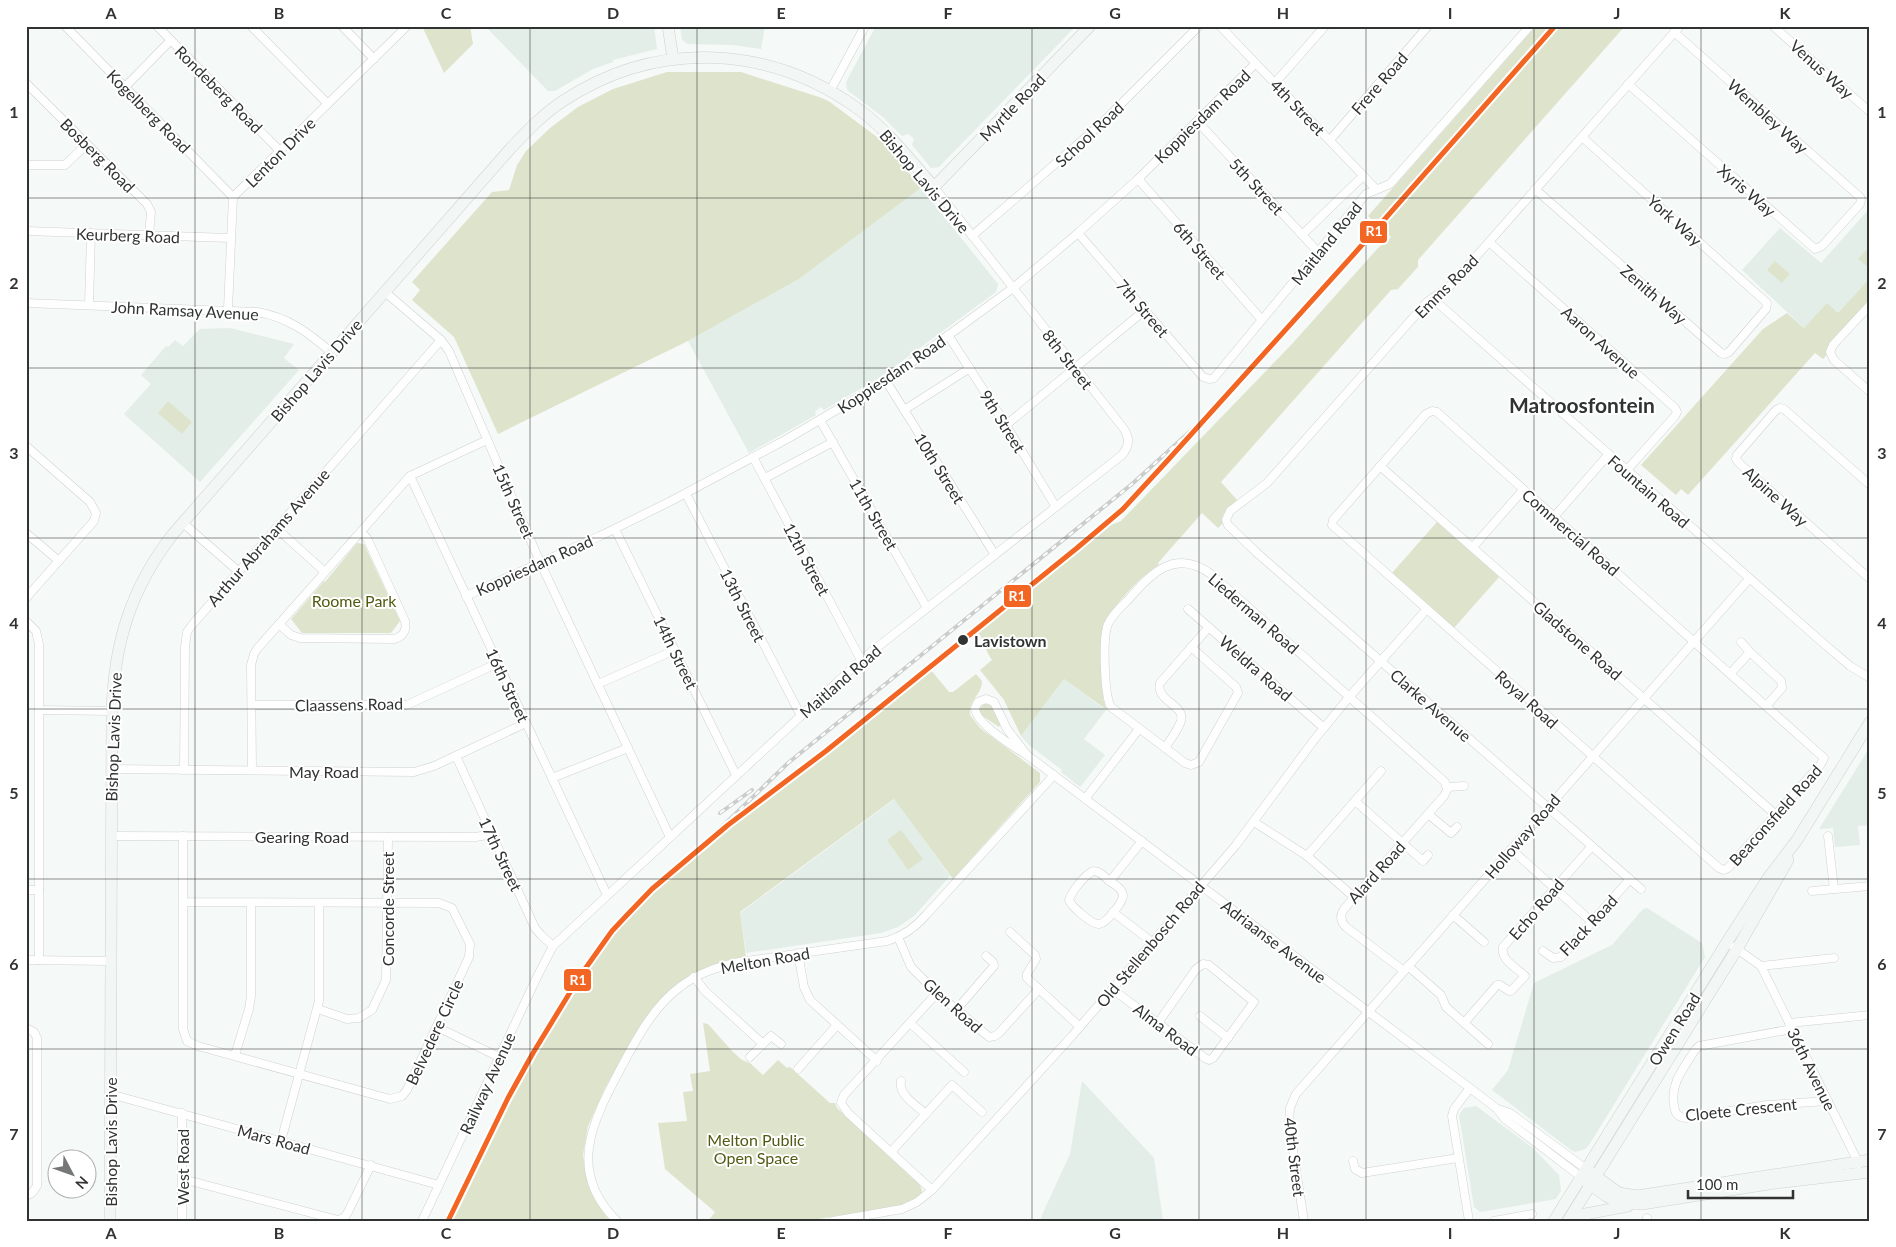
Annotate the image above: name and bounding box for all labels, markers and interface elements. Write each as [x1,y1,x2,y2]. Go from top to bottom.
text: A [104,3,117,22]
text: B [274,3,284,22]
text: C [441,3,452,22]
text: D [607,3,619,22]
text: E [776,3,786,22]
text: F [943,3,953,22]
text: G [1109,3,1121,22]
text: H [1277,3,1289,22]
text: I [1448,3,1452,22]
text: J [1614,3,1620,22]
text: K [1780,3,1792,22]
street label: Venus Way [1787,36,1858,103]
street label: Rondeberg Road [171,41,267,137]
street label: Frere Road [1347,48,1411,118]
street label: Kogelberg Road [103,65,195,157]
street label: Koppiesdam Road [1150,65,1254,167]
street label: Myrtle Road [975,69,1049,145]
street label: 4th Street [1267,75,1329,139]
street label: Wembley Way [1724,75,1813,158]
street label: School Road [1051,97,1127,171]
text: 1 [9,102,19,121]
text: 1 [1877,102,1887,121]
street label: Lenton Drive [241,113,319,191]
street label: Bosberg Road [57,114,139,196]
street label: Bishop Lavis Drive [876,125,974,237]
street label: 5th Street [1226,154,1288,218]
street label: Xyris Way [1714,160,1780,221]
street label: York Way [1644,191,1707,250]
street label: Maitland Road [1287,198,1365,288]
street label: 6th Street [1170,217,1230,283]
line badge: R1 [1359,220,1388,244]
text: R1 [1365,222,1383,239]
street label: Keurberg Road [76,224,180,246]
street label: Emms Road [1410,250,1482,322]
street label: Zenith Way [1617,260,1691,328]
text: 2 [9,273,19,292]
text: 2 [1877,273,1887,292]
street label: 7th Street [1113,275,1173,341]
street label: John Ramsay Avenue [111,297,259,323]
street label: Aaron Avenue [1558,302,1644,382]
street label: Bishop Lavis Drive [266,315,366,425]
street label: 8th Street [1039,326,1097,393]
street label: Koppiesdam Road [834,331,948,417]
street label: 9th Street [976,386,1030,456]
district label: Matroosfontein [1509,392,1655,417]
street label: 10th Street [911,429,969,507]
text: 3 [9,443,19,462]
text: 3 [1877,443,1887,462]
street label: Fountain Road [1605,451,1693,531]
street label: 15th Street [489,461,539,541]
street label: Alpine Way [1740,462,1813,530]
street label: Arthur Abrahams Avenue [203,464,333,610]
street label: 11th Street [846,475,902,553]
street label: Commercial Road [1518,485,1624,579]
street label: 12th Street [780,519,834,599]
street label: Koppiesdam Road [473,531,595,599]
street label: 13th Street [716,565,770,645]
street label: Liederman Road [1205,569,1303,657]
line badge: R1 [1003,584,1032,608]
text: R1 [1008,587,1026,604]
park label: Roome Park [312,591,397,610]
street label: Gladstone Road [1530,596,1626,684]
street label: 14th Street [650,612,702,692]
text: 4 [9,613,19,632]
text: 4 [1877,613,1887,632]
place label: Lavistown [974,631,1047,650]
street label: Weldra Road [1216,631,1296,705]
marker: Lavistown [956,633,970,647]
street label: Maitland Road [796,641,884,721]
street label: 16th Street [483,645,534,725]
street label: Clarke Avenue [1387,665,1475,745]
street label: Royal Road [1492,666,1562,732]
street label: Bishop Lavis Drive [101,672,125,802]
street label: Claassens Road [295,694,403,714]
street label: Beaconsfield Road [1725,761,1825,869]
street label: May Road [289,762,359,781]
text: 5 [9,783,19,802]
text: 5 [1877,783,1887,802]
street label: Holloway Road [1480,790,1564,882]
street label: 17th Street [476,814,527,894]
street label: Gearing Road [255,827,349,846]
street label: Alard Road [1343,837,1409,907]
street label: Concorde Street [378,852,397,966]
street label: Echo Road [1505,875,1567,943]
street label: Old Stellenbosch Road [1092,877,1208,1011]
street label: Flack Road [1555,891,1621,959]
street label: Adriaanse Avenue [1218,895,1330,987]
street label: Melton Road [719,943,811,977]
text: 6 [9,954,19,973]
text: 6 [1877,954,1887,973]
line badge: R1 [563,968,592,992]
text: R1 [569,971,587,988]
street label: Glen Road [920,974,986,1036]
street label: Belvedere Circle [401,976,467,1088]
street label: Owen Road [1644,989,1704,1069]
street label: Alma Road [1130,999,1202,1059]
street label: 36th Avenue [1784,1024,1840,1114]
street label: Railway Avenue [455,1029,519,1137]
street label: Bishop Lavis Drive [101,1077,120,1207]
street label: Cloete Crescent [1684,1094,1798,1124]
street label: 40th Street [1281,1116,1309,1198]
street label: Mars Road [235,1120,313,1158]
text: 7 [9,1124,19,1143]
text: 7 [1877,1124,1887,1143]
street label: West Road [173,1129,192,1205]
park label: Melton Public Open Space [707,1130,805,1167]
north arrow [48,1150,98,1200]
scale bar [1688,1167,1794,1199]
text: N [72,1173,92,1193]
text: 100 m [1696,1175,1738,1193]
text: A [104,1223,117,1242]
text: B [274,1223,284,1242]
text: C [441,1223,452,1242]
text: D [607,1223,619,1242]
text: E [776,1223,786,1242]
text: F [943,1223,953,1242]
text: G [1109,1223,1121,1242]
text: H [1277,1223,1289,1242]
text: I [1448,1223,1452,1242]
text: J [1614,1223,1620,1242]
text: K [1780,1223,1792,1242]

